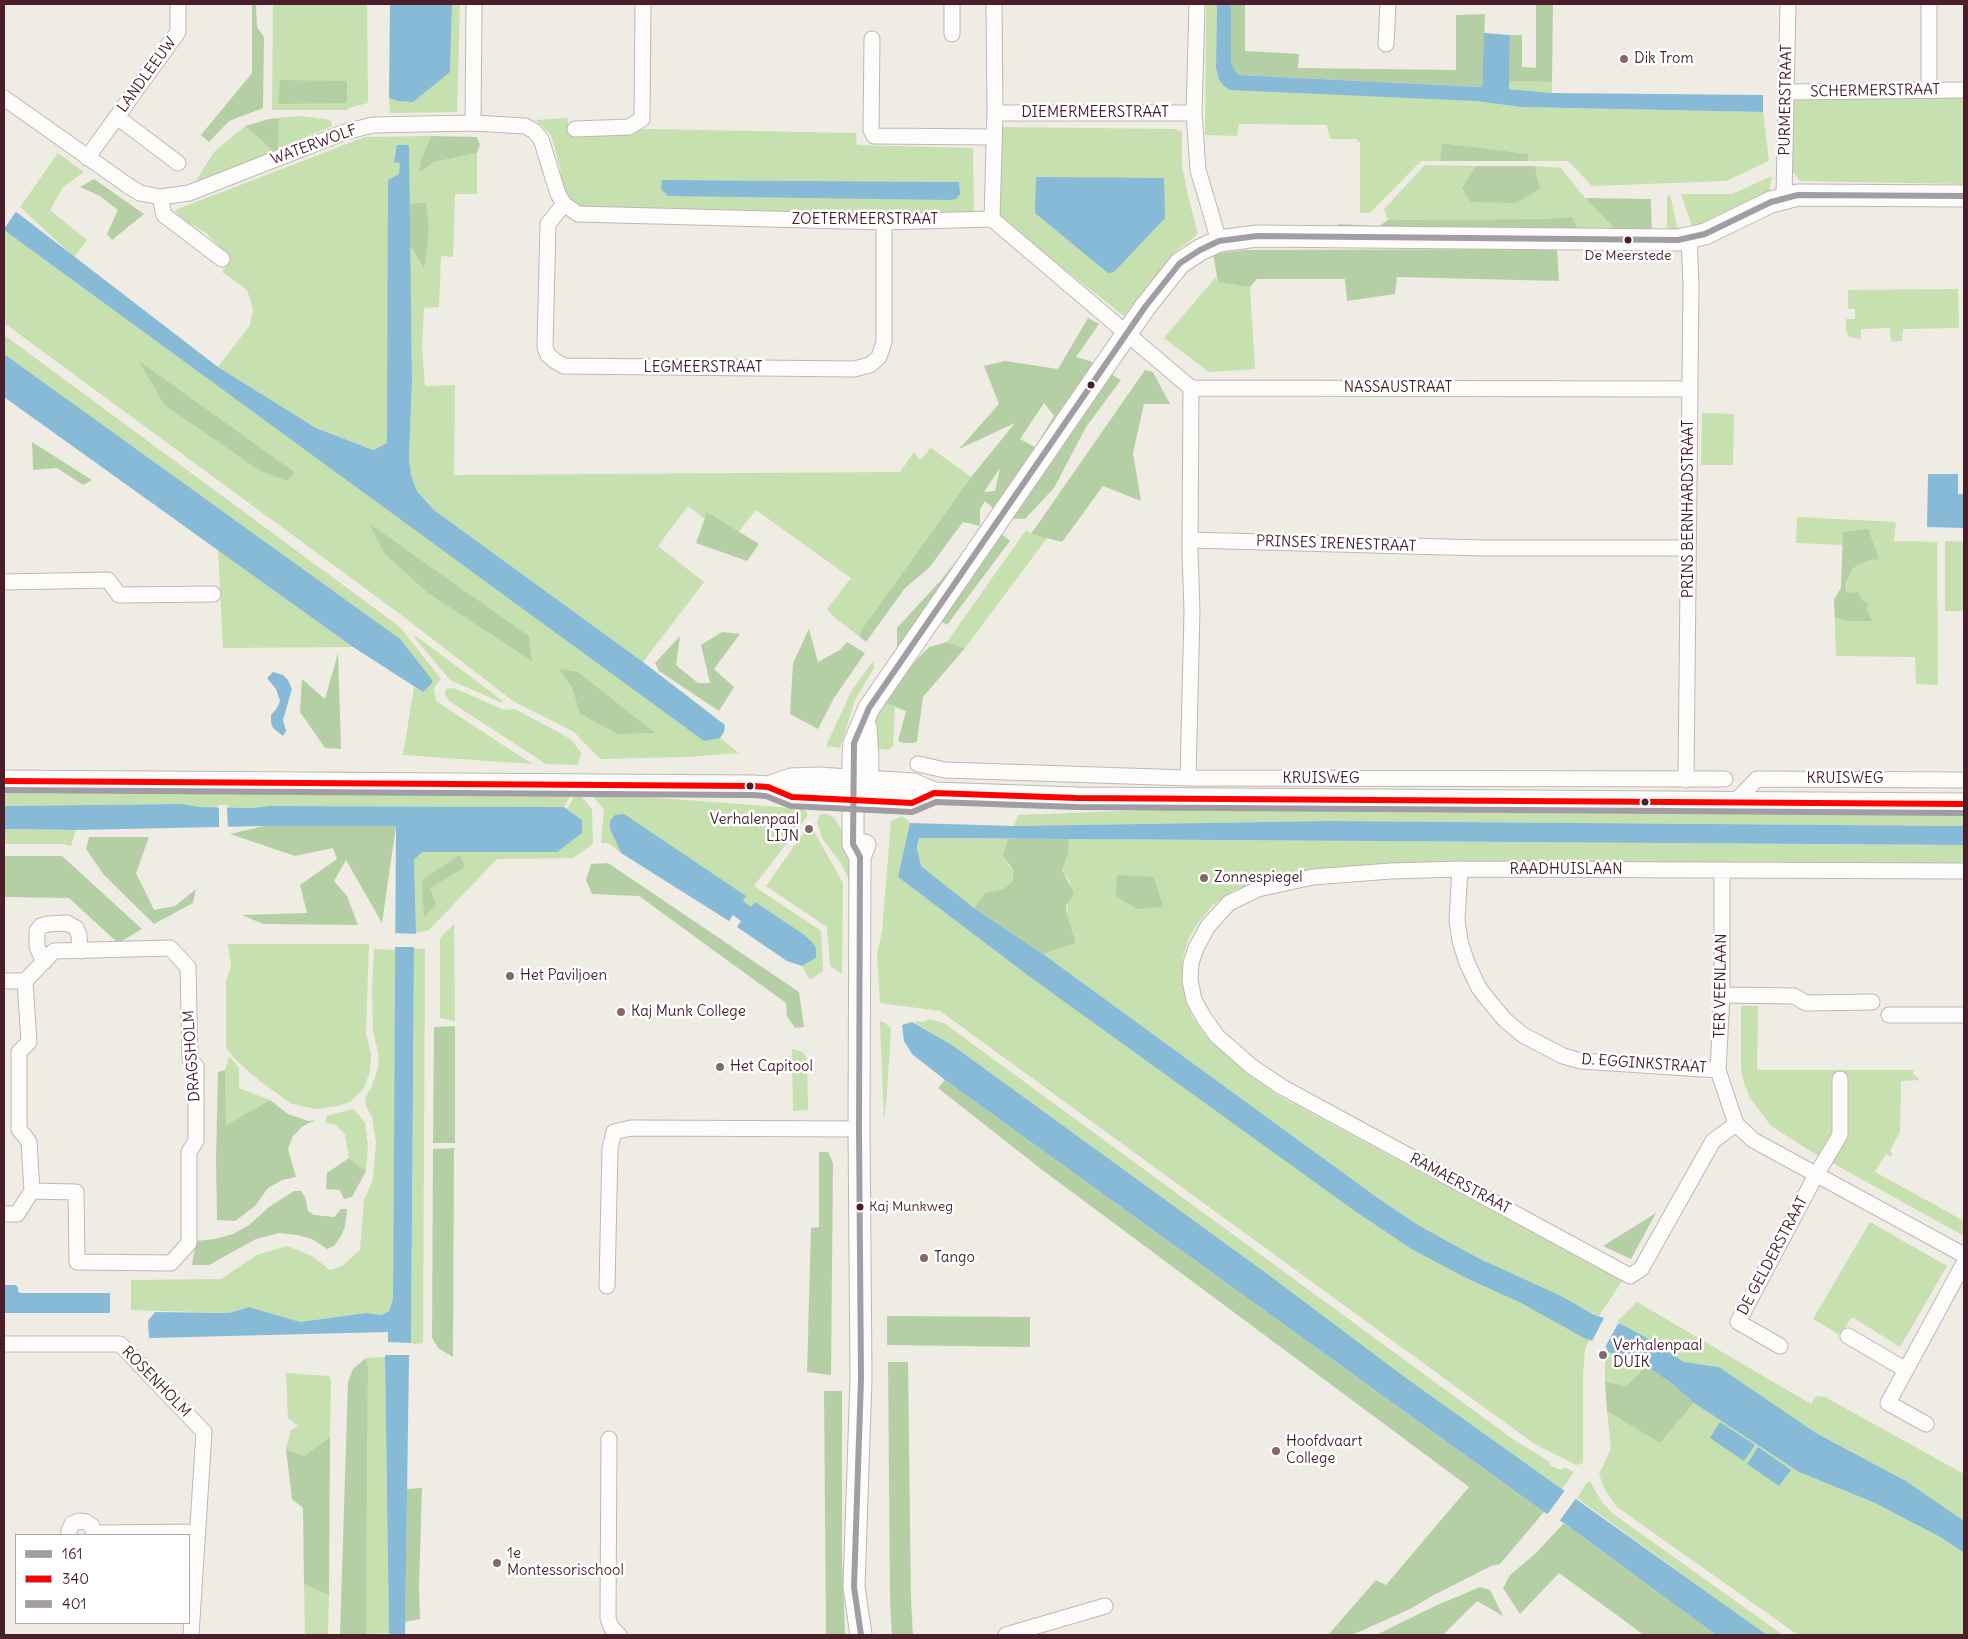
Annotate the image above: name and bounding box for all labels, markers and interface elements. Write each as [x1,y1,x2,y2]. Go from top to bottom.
street label: LANDLEEUW [114,34,180,116]
street label: PURMERSTRAAT [1776,44,1796,156]
place label: Dik Trom [1634,50,1694,68]
marker: Dik Trom [1618,53,1630,65]
street label: SCHERMERSTRAAT [1810,81,1940,101]
street label: DIEMERMEERSTRAAT [1021,104,1169,122]
street label: WATERWOLF [268,121,360,169]
street label: ZOETERMEERSTRAAT [792,211,938,229]
marker: De Meerstede [1623,235,1633,245]
place label: De Meerstede [1584,248,1672,264]
street label: LEGMEERSTRAAT [644,359,762,377]
street label: NASSAUSTRAAT [1344,379,1452,397]
unlabelled marker [1086,380,1096,390]
street label: PRINS BERNHARDSTRAAT [1680,420,1698,598]
street label: PRINSES IRENESTRAAT [1255,532,1417,556]
street label: KRUISWEG [1283,770,1359,788]
street label: KRUISWEG [1807,770,1883,788]
unlabelled marker [745,781,755,791]
unlabelled marker [1640,797,1650,807]
place label: Verhalenpaal LIJN [710,811,799,846]
marker: Verhalenpaal LIJN [803,823,815,835]
street label: RAADHUISLAAN [1509,861,1623,879]
place label: Zonnespiegel [1214,869,1303,887]
marker: Zonnespiegel [1198,872,1210,884]
street label: TER VEENLAAN [1711,933,1731,1039]
place label: Het Paviljoen [520,967,607,985]
marker: Het Paviljoen [504,970,516,982]
place label: Kaj Munk College [631,1003,746,1021]
marker: Kaj Munk College [615,1006,627,1018]
street label: DRAGSHOLM [180,1010,204,1102]
street label: D. EGGINKSTRAAT [1581,1051,1707,1077]
place label: Het Capitool [730,1058,813,1076]
marker: Het Capitool [714,1061,726,1073]
street label: RAMAERSTRAAT [1407,1150,1513,1218]
street label: DE GELDERSTRAAT [1734,1194,1812,1318]
place label: Kaj Munkweg [869,1199,953,1215]
marker: Kaj Munkweg [855,1202,865,1212]
place label: Tango [934,1249,975,1267]
marker: Tango [918,1252,930,1264]
place label: Verhalenpaal DUIK [1613,1337,1702,1372]
street label: ROSENHOLM [118,1343,194,1421]
marker: Verhalenpaal DUIK [1597,1349,1609,1361]
place label: Hoofdvaart College [1286,1433,1362,1468]
marker: Hoofdvaart College [1270,1445,1282,1457]
legend [15,1534,190,1624]
text: 161 [62,1544,83,1563]
place label: 1e Montessorischool [507,1545,624,1580]
marker: 1e Montessorischool [491,1557,503,1569]
text: 340 [62,1569,89,1588]
text: 401 [62,1594,87,1613]

